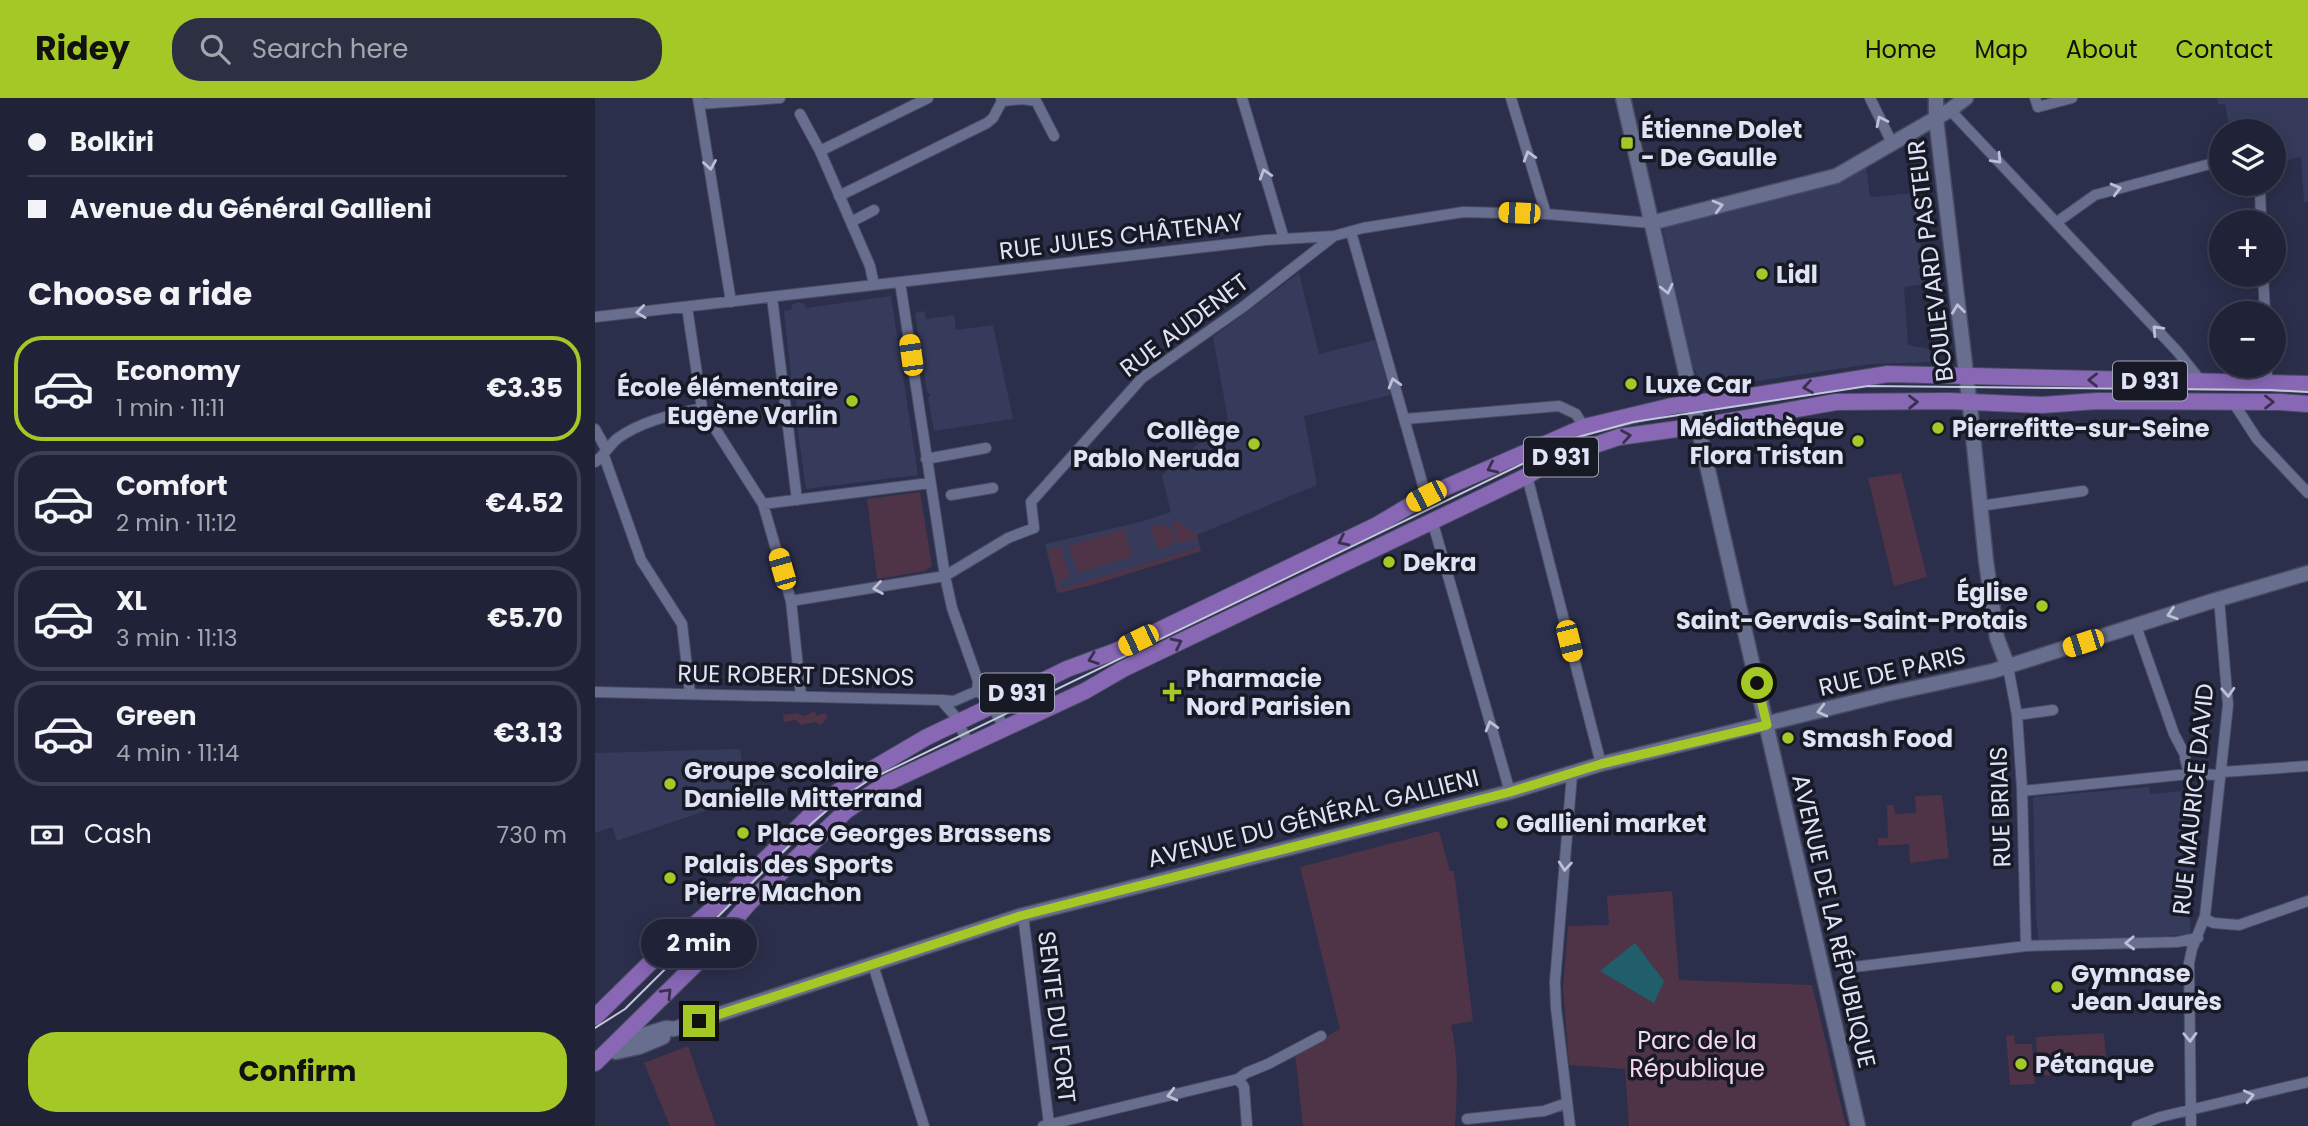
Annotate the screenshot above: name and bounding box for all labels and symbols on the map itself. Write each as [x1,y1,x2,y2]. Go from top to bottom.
place label: Étienne Dolet - De Gaulle [1641,113,1802,174]
one-way arrow [1876,116,1890,128]
marker: Étienne Dolet - De Gaulle [1619,135,1635,151]
street label: BOULEVARD PASTEUR [1899,138,1961,384]
one-way arrow [1522,150,1537,162]
one-way arrow [1989,151,2002,164]
one-way arrow [702,159,717,171]
one-way arrow [1258,168,1273,180]
one-way arrow [2110,183,2122,197]
one-way arrow [1711,200,1723,215]
car [1498,202,1541,224]
street label: RUE JULES CHÂTENAY [997,205,1245,267]
place label: Lidl [1776,258,1818,291]
street label: RUE AUDENET [1113,266,1255,384]
marker: Lidl [1754,266,1770,282]
one-way arrow [1658,283,1673,295]
one-way arrow [1950,303,1965,314]
one-way arrow [635,305,647,320]
one-way arrow [2153,325,2166,338]
car [898,333,925,377]
road number: D 931 [2113,362,2187,400]
place label: Luxe Car [1645,368,1751,401]
place label: École élémentaire Eugène Varlin [617,371,838,432]
one-way arrow [2087,372,2098,388]
marker: Luxe Car [1623,376,1639,392]
one-way arrow [1388,378,1403,390]
one-way arrow [1803,379,1814,394]
marker: École élémentaire Eugène Varlin [844,393,860,409]
one-way arrow [1908,394,1919,410]
one-way arrow [2265,394,2275,410]
place label: Médiathèque Flora Tristan [1680,411,1844,472]
place label: Pierrefitte-sur-Seine [1952,412,2210,445]
place label: Collège Pablo Neruda [1073,414,1240,475]
marker: Pierrefitte-sur-Seine [1930,420,1946,436]
one-way arrow [1620,429,1632,444]
marker: Médiathèque Flora Tristan [1850,433,1866,449]
marker: Collège Pablo Neruda [1246,436,1262,452]
road number: D 931 [1524,438,1598,476]
one-way arrow [1487,460,1499,474]
car [1403,477,1450,515]
one-way arrow [1338,533,1350,547]
car [767,546,798,592]
place label: Dekra [1403,546,1477,579]
marker: Dekra [1381,554,1397,570]
place label: Église Saint-Gervais-Saint-Protais [1676,576,2028,637]
one-way arrow [872,580,883,595]
marker: Église Saint-Gervais-Saint-Protais [2034,598,2050,614]
one-way arrow [2167,606,2179,621]
car [1554,618,1585,664]
car [1115,621,1162,659]
car [2060,627,2107,659]
one-way arrow [1170,637,1182,651]
street label: RUE DE PARIS [1815,638,1969,704]
one-way arrow [1088,651,1100,665]
street label: RUE ROBERT DESNOS [677,656,915,694]
place label: Pharmacie Nord Parisien [1186,662,1351,723]
route start [1741,667,1773,699]
road number: D 931 [980,674,1054,712]
street label: RUE MAURICE DAVID [2164,682,2222,916]
marker: Pharmacie Nord Parisien [1164,684,1180,700]
one-way arrow [2220,687,2235,698]
one-way arrow [1816,703,1828,717]
one-way arrow [1485,720,1500,732]
place label: Smash Food [1802,722,1953,755]
marker: Smash Food [1780,730,1796,746]
street label: RUE BRIAIS [1981,746,2019,868]
place label: Groupe scolaire Danielle Mitterrand [684,754,923,815]
street label: AVENUE DU GÉNÉRAL GALLIENI [1144,761,1482,875]
street label: AVENUE DE LA RÉPUBLIQUE [1784,771,1884,1071]
marker: Groupe scolaire Danielle Mitterrand [662,776,678,792]
place label: Gallieni market [1516,807,1706,840]
marker: Gallieni market [1494,815,1510,831]
place label: Place Georges Brassens [757,817,1051,850]
marker: Place Georges Brassens [735,825,751,841]
place label: Palais des Sports Pierre Machon [684,848,894,909]
one-way arrow [1558,861,1573,872]
marker: Palais des Sports Pierre Machon [662,870,678,886]
callout: 2 min [641,920,757,968]
street label: SENTE DU FORT [1030,929,1084,1105]
one-way arrow [2124,936,2135,951]
place label: Gymnase Jean Jaurès [2071,957,2222,1018]
marker: Gymnase Jean Jaurès [2049,979,2065,995]
one-way arrow [659,989,672,1002]
route end [683,1005,715,1037]
park label: Parc de la République [1629,1024,1765,1085]
one-way arrow [2182,1033,2198,1043]
place label: Pétanque [2035,1048,2154,1081]
marker: Pétanque [2013,1056,2029,1072]
one-way arrow [1166,1087,1178,1101]
one-way arrow [2243,1090,2255,1104]

